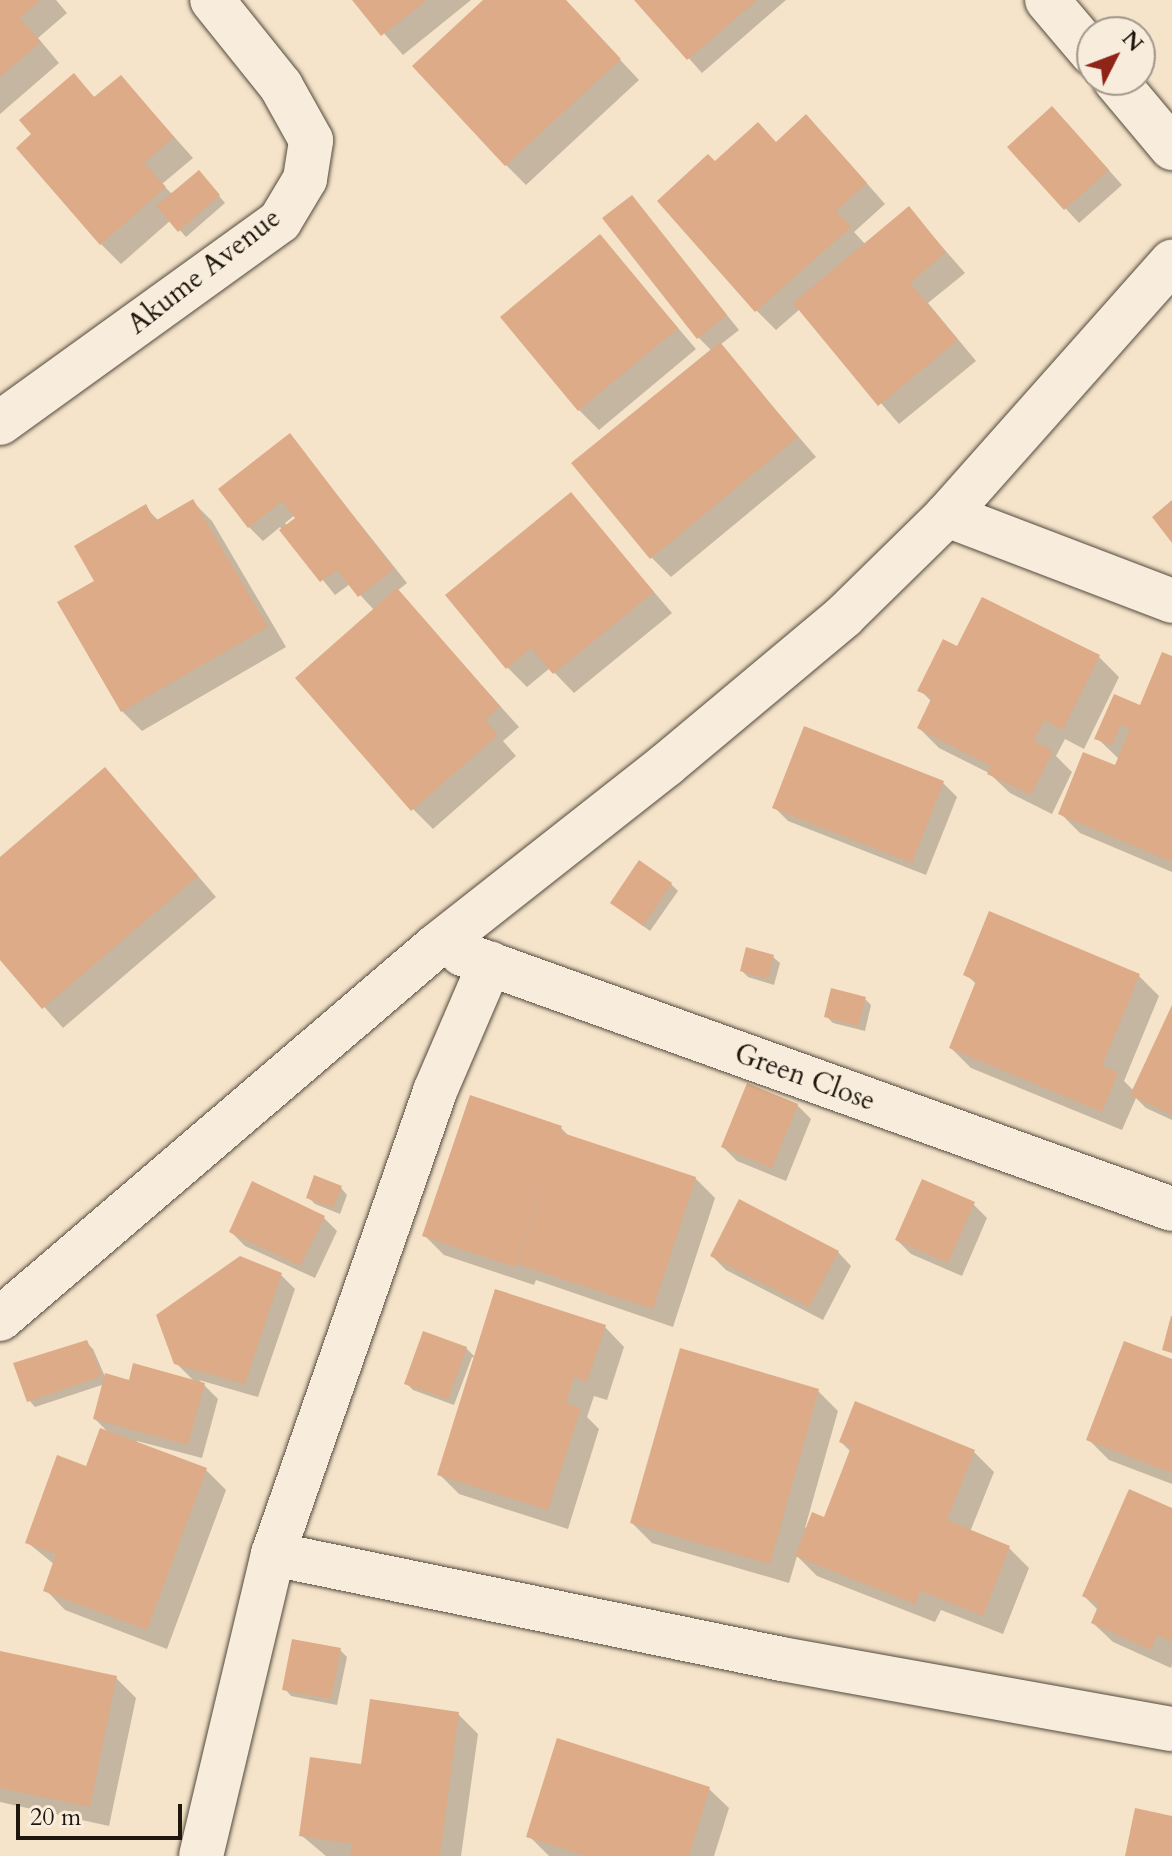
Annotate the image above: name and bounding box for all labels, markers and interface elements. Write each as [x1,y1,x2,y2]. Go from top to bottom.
north arrow [1076,16,1156,96]
text: N [1115,24,1150,58]
street label: Akume Avenue [121,201,287,341]
street label: Green Close [730,1036,880,1118]
scale bar [20,1788,186,1838]
text: 20 m [30,1801,81,1834]

